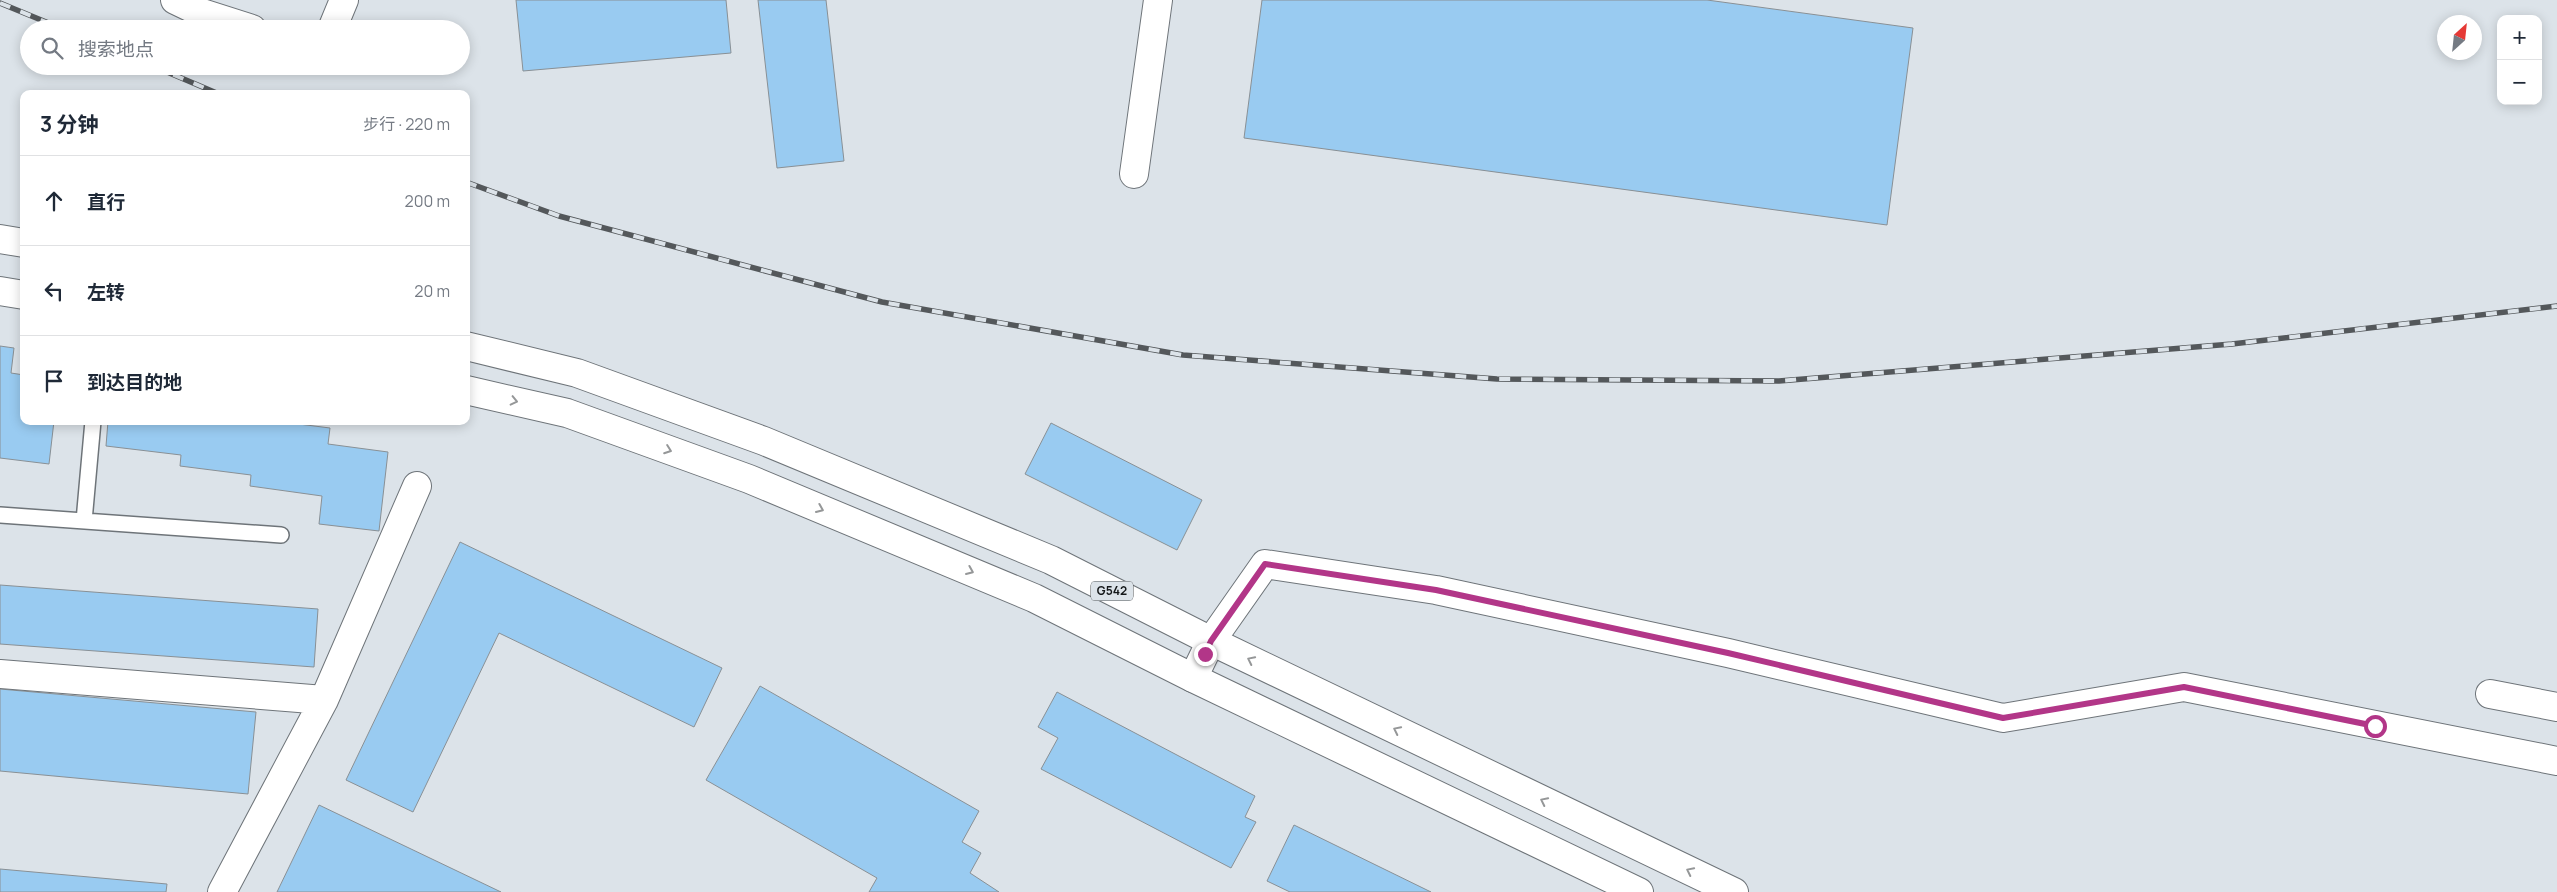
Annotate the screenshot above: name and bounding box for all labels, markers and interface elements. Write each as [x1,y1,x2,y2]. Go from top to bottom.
north arrow [2437,15,2482,60]
map controls [2497,15,2542,105]
button: + [2497,15,2542,60]
search box [20,20,470,75]
icon: search [38,34,66,62]
text: 搜索地点 [78,36,154,62]
button: − [2497,60,2542,105]
text: 3 分钟 [40,110,98,138]
text: 步行 · 220 m [363,113,450,135]
icon: ahead [40,187,68,215]
text: 直行 [87,189,125,215]
text: 200 m [405,190,450,212]
icon: left [40,277,68,305]
text: 左转 [87,279,125,305]
text: 20 m [414,280,450,302]
icon: arrive [40,367,68,395]
text: 到达目的地 [87,369,182,395]
one-way arrow [509,395,518,406]
one-way arrow [664,444,672,454]
one-way arrow [815,502,824,513]
one-way arrow [965,565,974,575]
road number: G542 [1091,582,1133,600]
route end [1194,643,1217,666]
one-way arrow [1247,656,1256,666]
route start [2364,715,2387,738]
one-way arrow [1393,726,1402,737]
one-way arrow [1540,796,1549,807]
one-way arrow [1686,867,1695,877]

